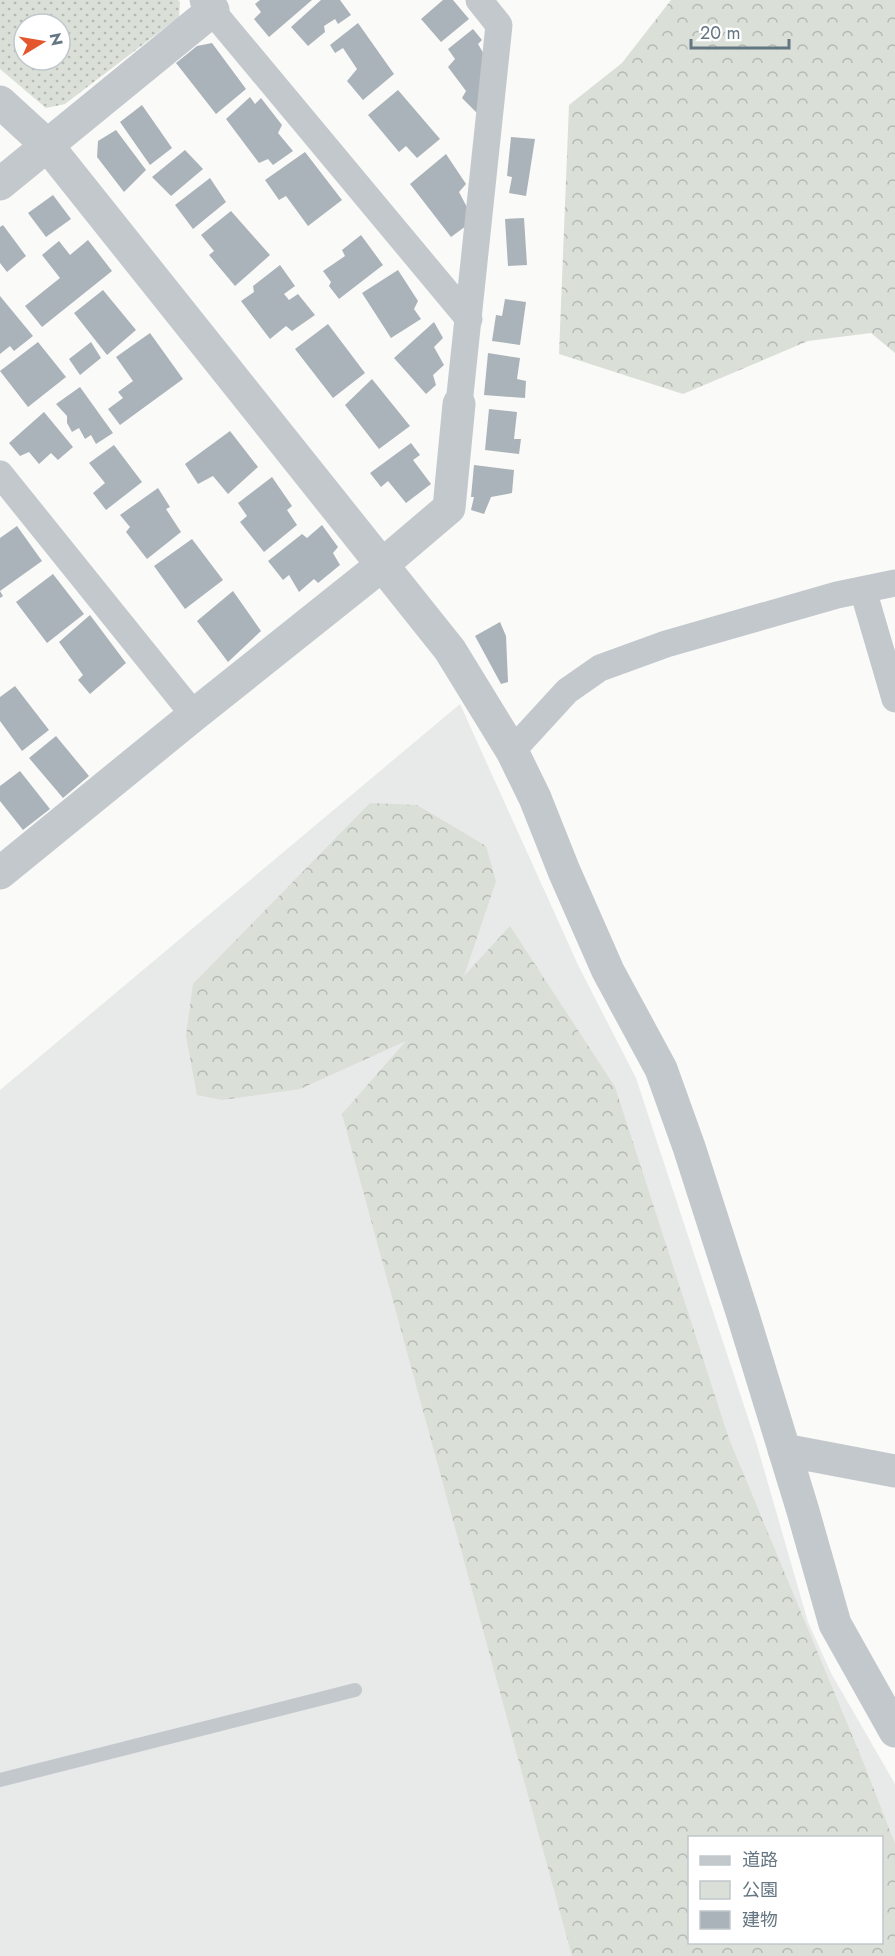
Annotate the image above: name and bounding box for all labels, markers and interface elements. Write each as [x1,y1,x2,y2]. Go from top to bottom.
north arrow [12,12,72,72]
scale bar [691,12,788,50]
text: 20 m [700,20,740,46]
text: N [44,31,69,48]
legend [688,1836,883,1944]
text: 道路 [742,1847,778,1873]
text: 公園 [742,1877,778,1903]
text: 建物 [742,1907,778,1933]

